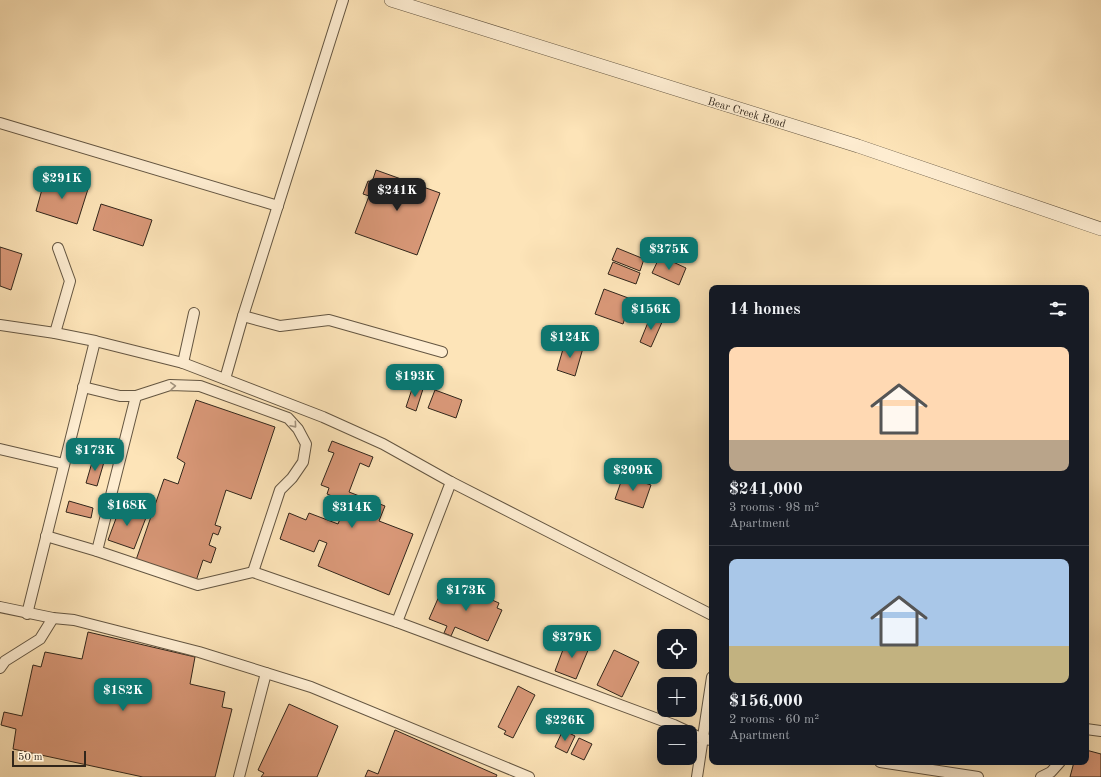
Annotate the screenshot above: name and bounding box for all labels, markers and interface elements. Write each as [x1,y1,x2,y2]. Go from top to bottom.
street label: Bear Creek Road [706,96,787,131]
pin: $291K [34,166,90,200]
text: $291K [42,172,82,185]
pin: $241K [369,178,425,212]
text: $241K [377,184,417,197]
pin: $375K [641,237,697,271]
text: $375K [649,243,689,256]
pin: $156K [623,297,679,331]
icon: filters [1047,298,1069,320]
text: 14 homes [729,301,801,318]
text: $156K [631,303,671,316]
pin: $124K [542,325,598,359]
text: $124K [550,331,590,344]
pin: $193K [387,364,443,398]
text: $193K [395,370,435,383]
icon: home [863,373,935,445]
one-way arrow [170,381,176,390]
one-way arrow [290,420,297,428]
pin: $173K [67,438,123,472]
text: $173K [75,444,115,457]
pin: $209K [605,458,661,492]
text: $209K [613,464,653,477]
text: $241,000 [729,481,803,498]
pin: $168K [99,493,155,527]
pin: $314K [324,495,380,529]
text: $168K [107,499,147,512]
text: $314K [332,501,372,514]
text: 3 rooms · 98 m² [729,501,819,514]
text: Apartment [729,517,790,530]
pin: $173K [438,578,494,612]
text: $173K [446,584,486,597]
icon: home [863,585,935,657]
pin: $379K [544,625,600,659]
map controls [657,629,697,765]
button: locate [657,629,697,669]
text: $379K [552,631,592,644]
button: + [657,677,697,717]
pin: $182K [95,678,151,712]
text: $182K [103,684,143,697]
text: $156,000 [729,693,803,710]
pin: $226K [537,708,593,742]
text: 2 rooms · 60 m² [729,713,819,726]
text: $226K [545,714,585,727]
button: − [657,725,697,765]
text: Apartment [729,729,790,742]
scale bar [12,749,86,768]
text: 50 m [18,752,43,763]

